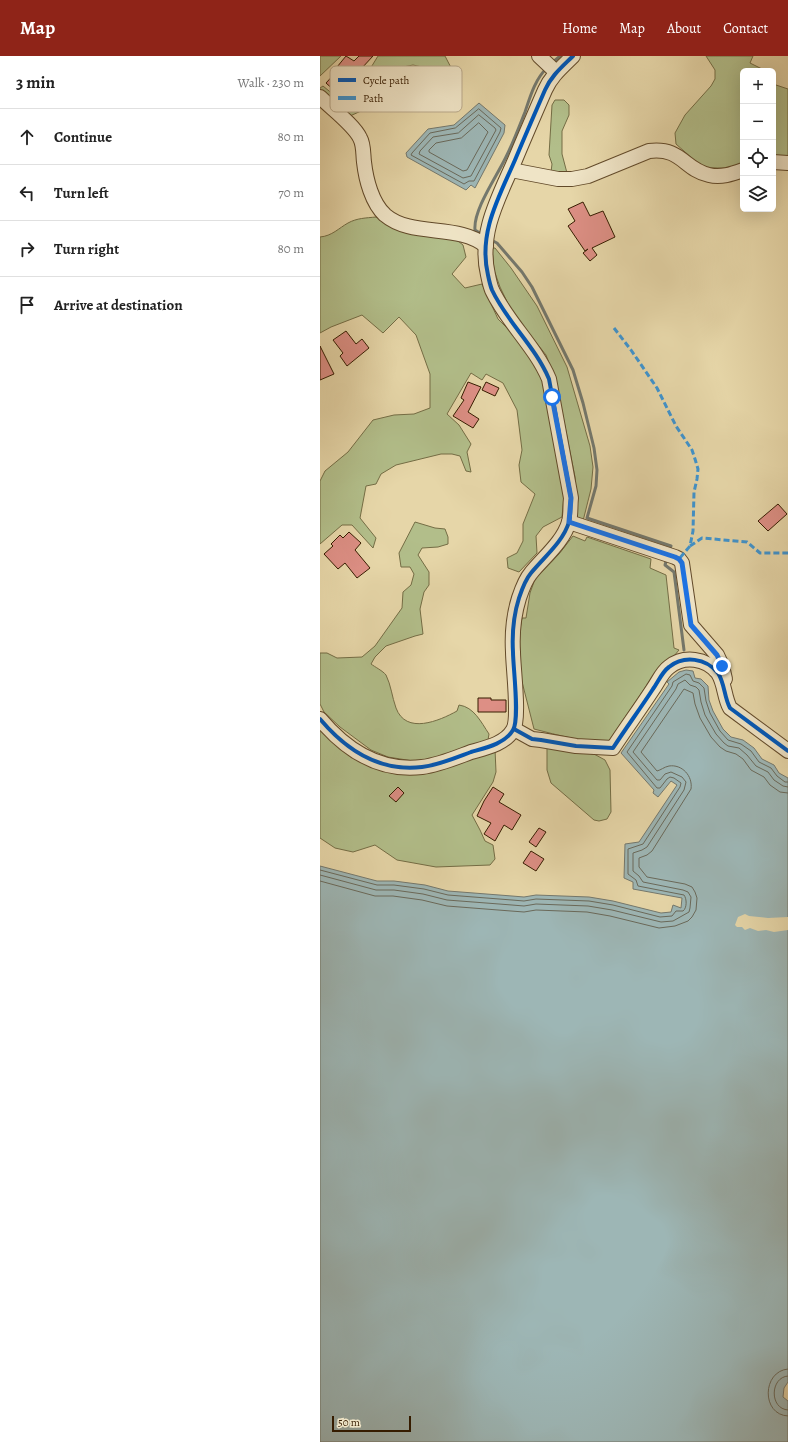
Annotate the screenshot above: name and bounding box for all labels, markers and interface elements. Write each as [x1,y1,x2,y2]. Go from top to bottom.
text: Map [20,15,55,41]
text: Home [562,19,597,38]
text: Map [619,19,645,38]
text: About [667,19,701,38]
text: Contact [723,19,768,38]
legend [330,66,462,112]
map controls [740,68,776,212]
button: + [740,68,776,104]
text: 3 min [16,71,55,94]
text: Cycle path [363,73,410,88]
text: Walk · 230 m [238,74,304,91]
text: Path [363,91,384,106]
button: − [740,104,776,140]
icon: ahead [16,126,38,148]
text: Continue [54,127,112,147]
text: 80 m [277,128,304,145]
button: locate [740,140,776,176]
button: layers [740,176,776,212]
icon: left [16,182,38,204]
text: Turn left [54,183,109,203]
text: 70 m [278,184,304,201]
icon: right [16,238,38,260]
text: Turn right [54,239,119,259]
text: 80 m [277,240,304,257]
icon: arrive [16,294,38,316]
text: Arrive at destination [54,295,183,315]
route start [543,388,561,406]
route end [713,657,731,675]
scale bar [332,1414,411,1433]
text: 50 m [338,1415,360,1430]

